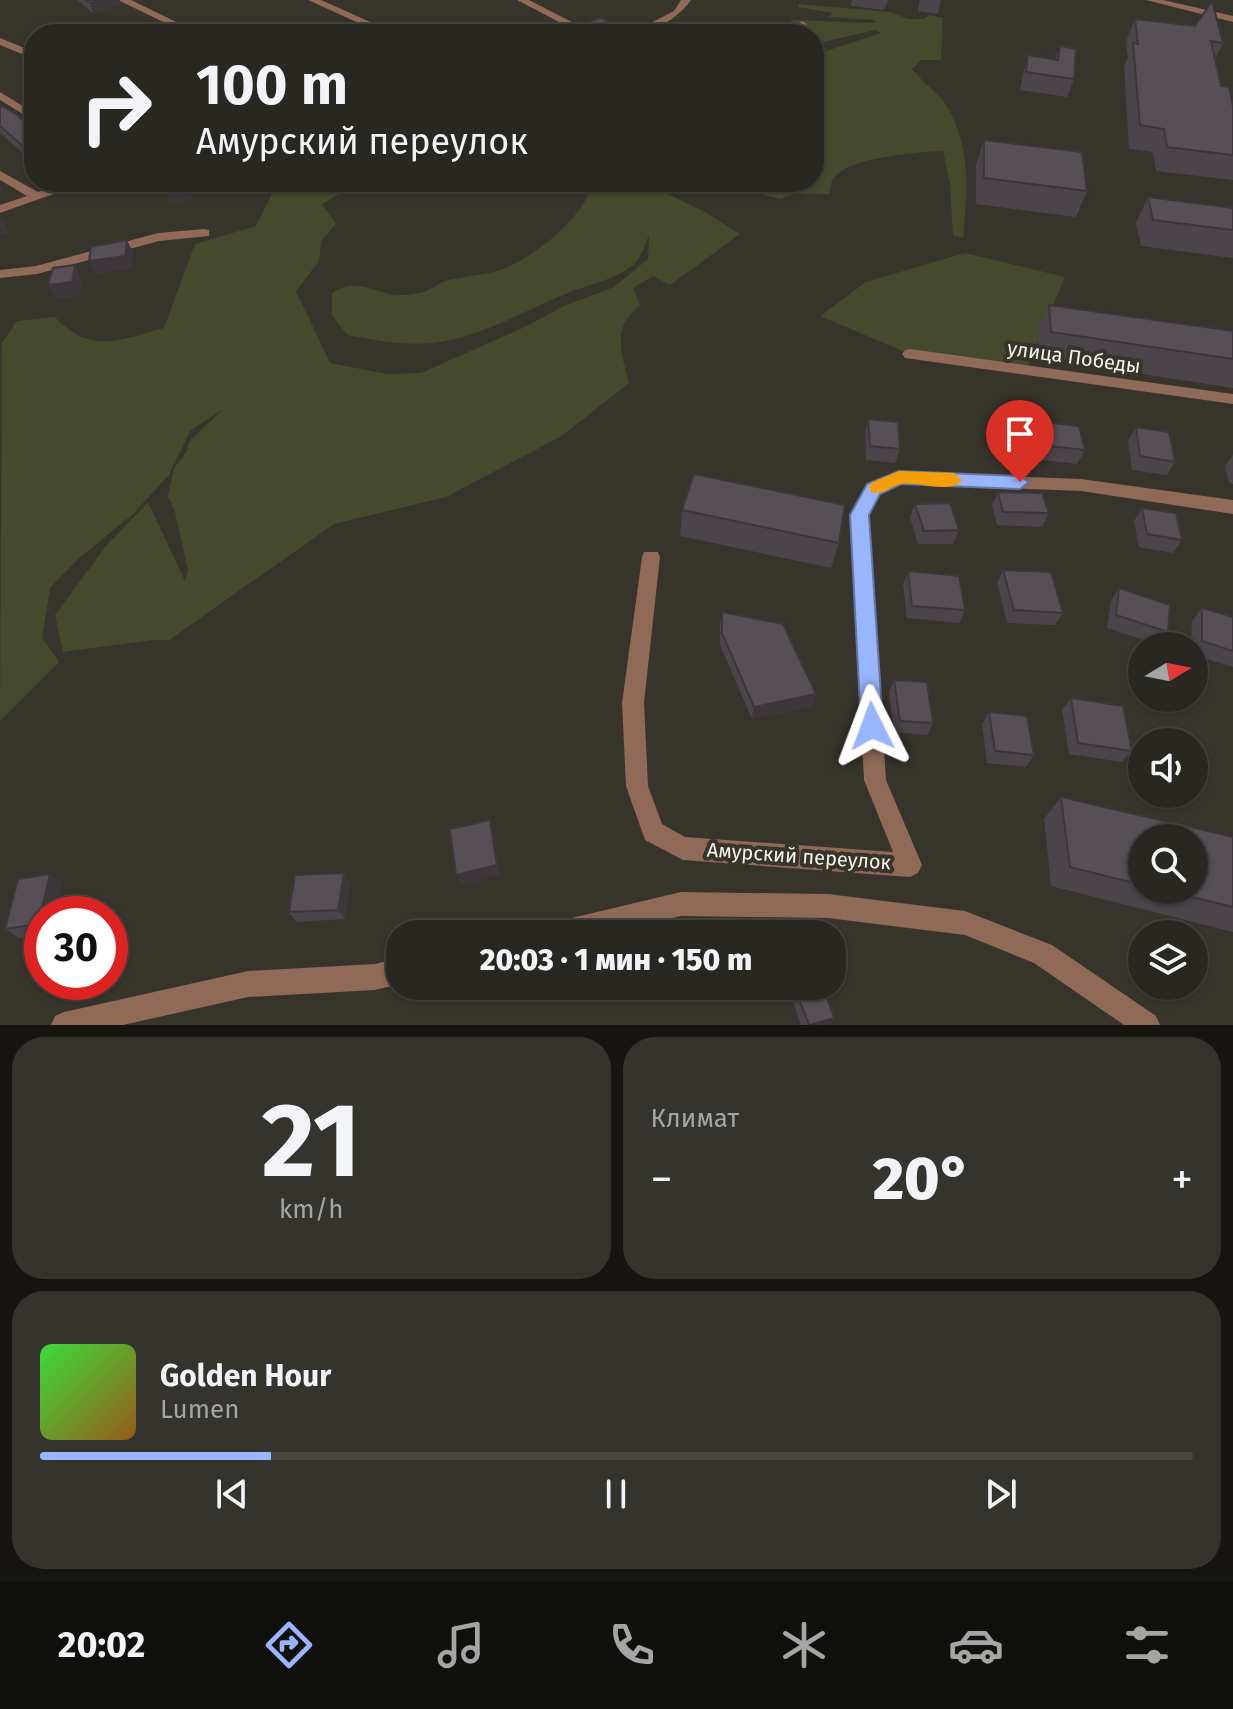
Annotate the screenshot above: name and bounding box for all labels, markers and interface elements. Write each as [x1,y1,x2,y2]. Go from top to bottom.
text: 100 m [196,52,348,119]
icon: right [64,56,168,160]
text: Амурский переулок [196,120,528,164]
street label: улица Победы [1006,336,1142,378]
pin [986,400,1054,482]
icon: arrive [998,412,1042,456]
north arrow [1128,632,1208,712]
map controls [1128,632,1208,1000]
position arrow [830,684,914,768]
button: sound [1128,728,1208,808]
button: search [1128,824,1208,904]
street label: Амурский переулок [706,838,892,874]
speed limit sign: 30 [24,896,128,1000]
button: layers [1128,920,1208,1000]
text: 20:03 · 1 мин · 150 m [480,942,752,978]
text: 21 [261,1079,361,1204]
text: Климат [651,1103,739,1134]
text: 20° [873,1143,971,1215]
text: − [651,1153,673,1206]
text: + [1171,1153,1193,1206]
text: km/h [279,1194,343,1225]
text: Golden Hour [160,1358,331,1394]
text: Lumen [160,1394,239,1425]
icon: previous [210,1472,254,1516]
icon: pause [594,1472,638,1516]
icon: next [979,1472,1023,1516]
icon: directions [261,1617,317,1673]
icon: music [433,1617,489,1673]
icon: phone [604,1617,660,1673]
icon: climate [776,1617,832,1673]
icon: car [948,1617,1004,1673]
icon: filters [1119,1617,1175,1673]
text: 20:02 [58,1623,145,1667]

